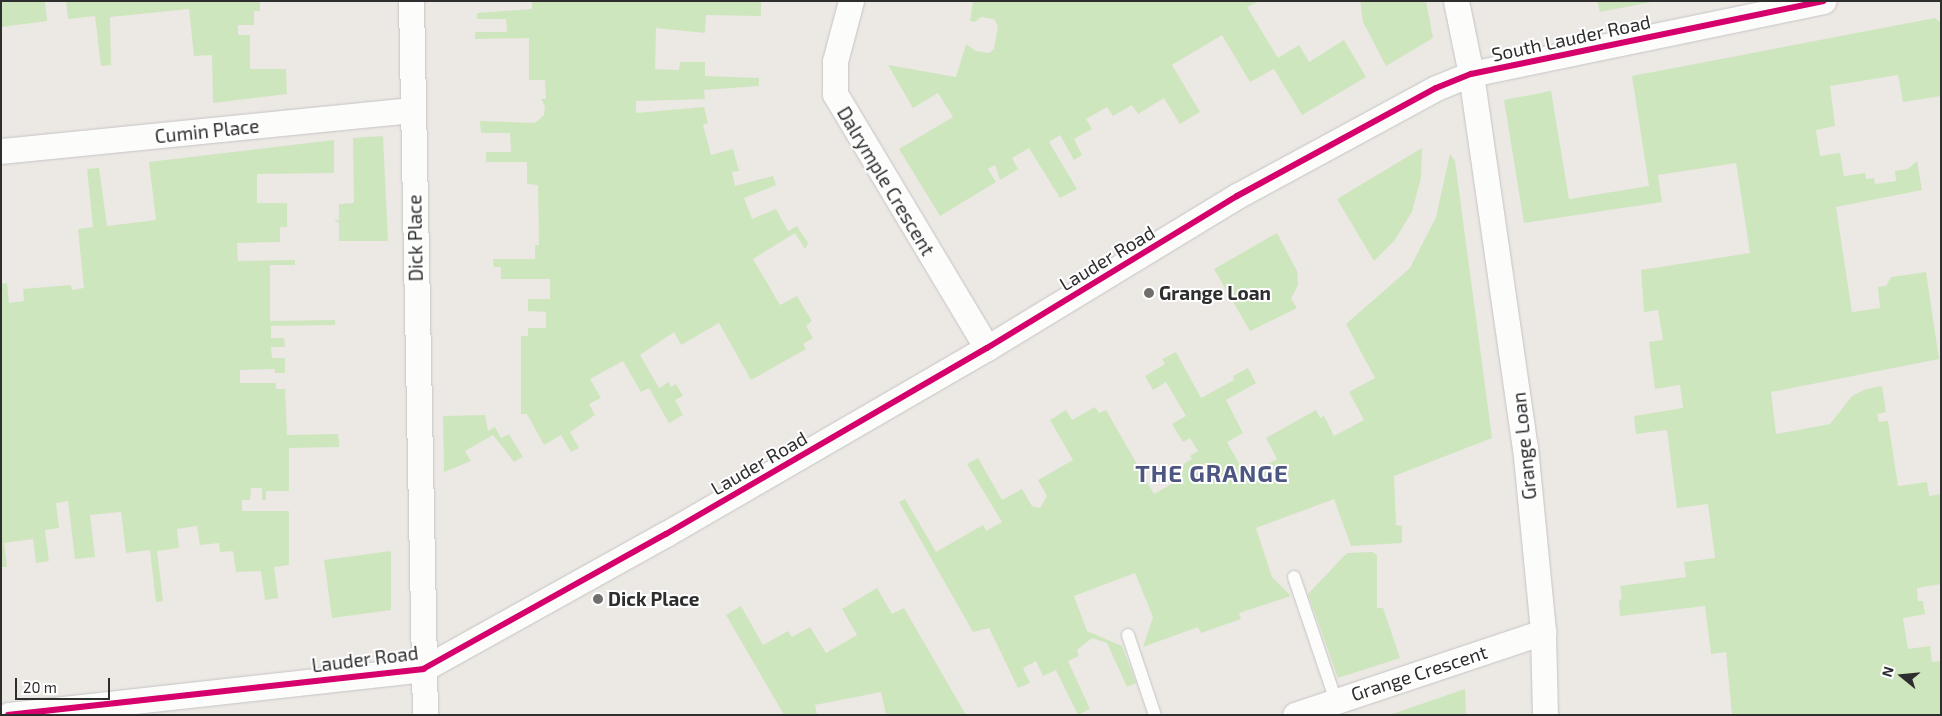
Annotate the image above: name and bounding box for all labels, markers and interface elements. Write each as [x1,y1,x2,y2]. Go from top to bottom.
street label: South Lauder Road [1489,10,1653,66]
street label: Dalrymple Crescent [833,102,939,260]
street label: Cumin Place [154,114,260,148]
street label: Dick Place [403,194,427,282]
street label: Lauder Road [1055,220,1159,296]
place label: Grange Loan [1159,282,1271,304]
marker: Grange Loan [1143,287,1155,299]
street label: Grange Loan [1507,391,1541,501]
street label: Lauder Road [707,426,811,500]
district label: THE GRANGE [1134,459,1290,487]
place label: Dick Place [608,588,700,610]
marker: Dick Place [592,593,604,605]
street label: Grange Crescent [1348,640,1490,706]
street label: Lauder Road [310,641,420,677]
north arrow [1877,651,1927,701]
text: N [1878,664,1897,679]
scale bar [18,668,112,700]
text: 20 m [23,678,57,696]

